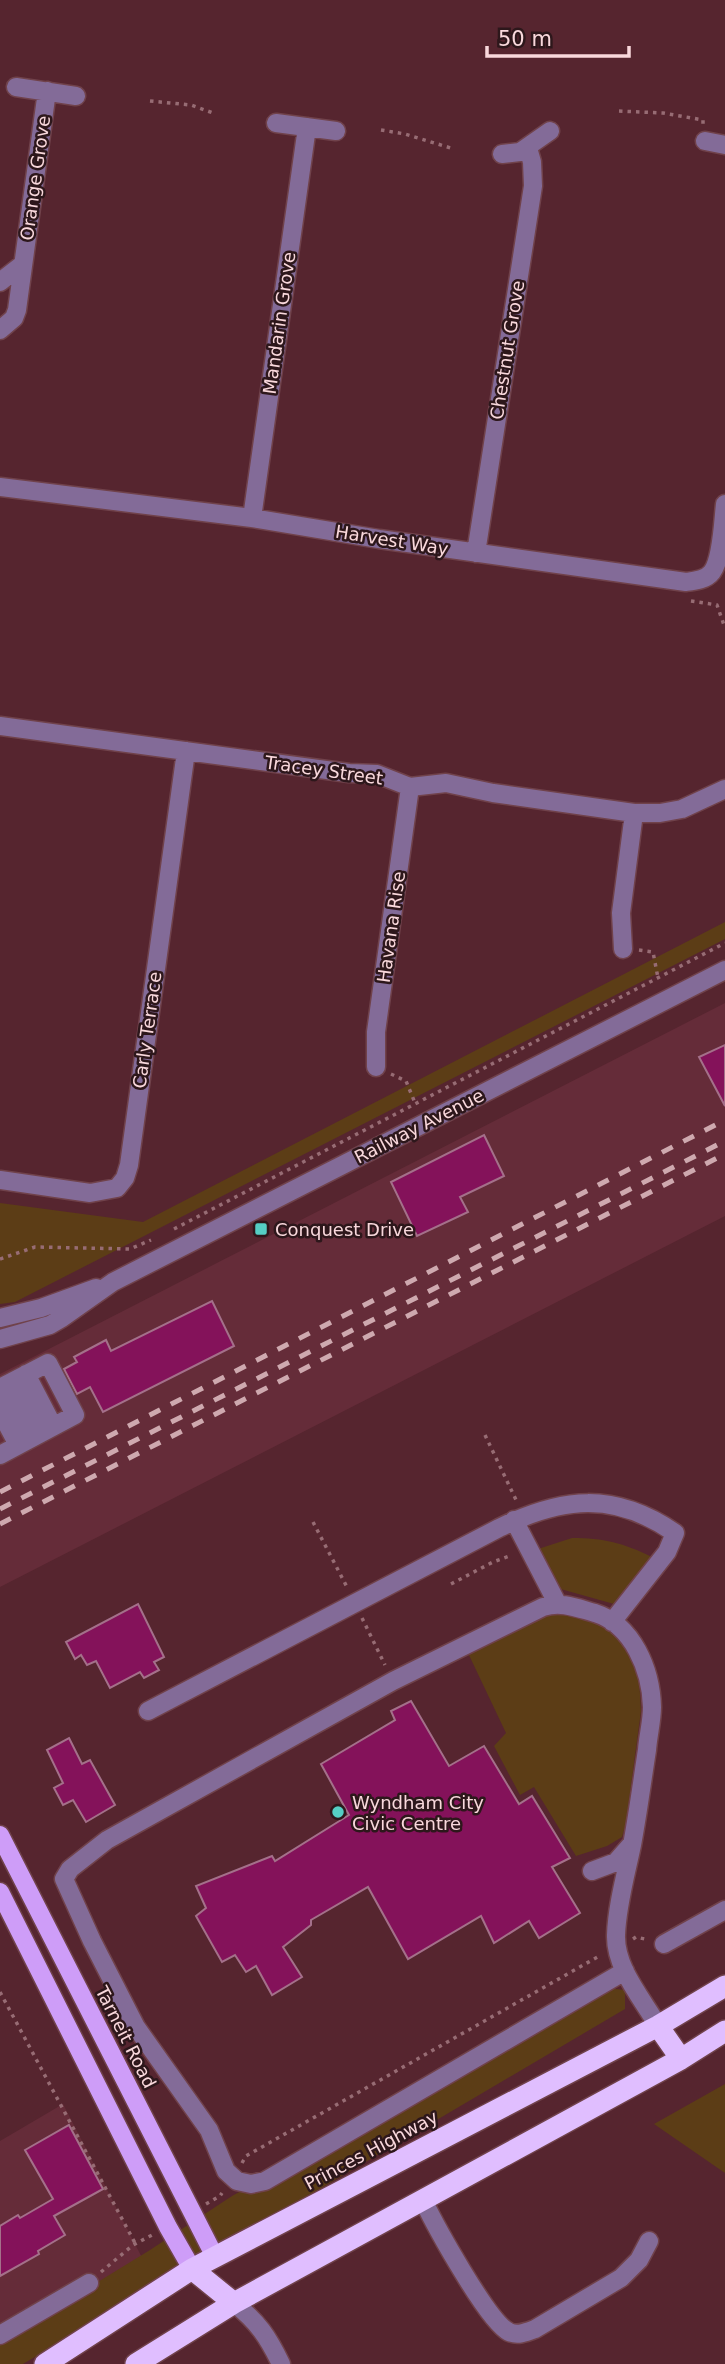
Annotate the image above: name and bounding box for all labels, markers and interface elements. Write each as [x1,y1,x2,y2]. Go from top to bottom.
scale bar [487,14,629,58]
text: 50 m [498,27,552,51]
street label: Orange Grove [16,114,54,242]
street label: Mandarin Grove [259,250,299,396]
street label: Chestnut Grove [486,279,528,421]
street label: Harvest Way [334,521,450,559]
street label: Tracey Street [263,751,384,789]
street label: Havana Rise [373,870,409,984]
street label: Carly Terrace [128,970,166,1090]
street label: Railway Avenue [351,1084,487,1168]
place label: Conquest Drive [275,1219,414,1240]
marker: Conquest Drive [253,1221,269,1237]
place label: Wyndham City Civic Centre [352,1792,484,1834]
marker: Wyndham City Civic Centre [330,1804,346,1820]
street label: Tarneit Road [91,1982,161,2091]
street label: Princes Highway [301,2106,442,2194]

